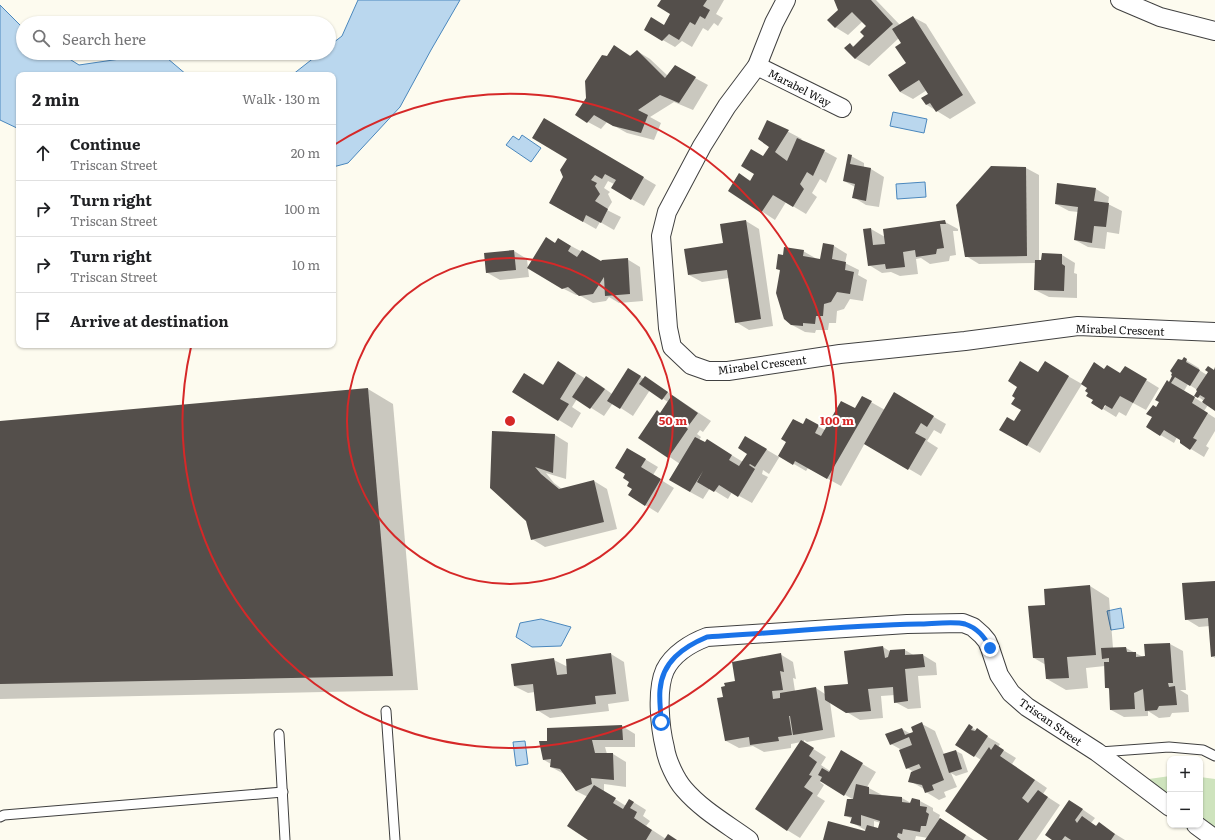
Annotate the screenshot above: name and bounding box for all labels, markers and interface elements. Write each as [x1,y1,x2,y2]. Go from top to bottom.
search box [16,16,336,60]
icon: search [30,27,52,49]
text: Search here [62,27,146,50]
street label: Marabel Way [766,64,835,110]
text: 2 min [32,86,80,111]
text: Walk · 130 m [242,89,320,108]
text: Continue [70,132,140,155]
icon: ahead [32,142,54,164]
text: 20 m [291,143,320,162]
text: Triscan Street [70,155,157,174]
text: Turn right [70,188,152,211]
icon: right [32,198,54,220]
text: 100 m [284,199,320,218]
text: Triscan Street [70,211,157,230]
text: Turn right [70,244,152,267]
icon: right [32,254,54,276]
text: 10 m [292,255,320,274]
text: Triscan Street [70,267,157,286]
text: Arrive at destination [70,309,229,332]
icon: arrive [32,310,54,332]
street label: Mirabel Crescent [1075,319,1165,339]
street label: Mirabel Crescent [717,351,808,377]
text: 50 m [659,411,687,429]
text: 100 m [820,411,854,429]
centre of rings [503,414,517,428]
route end [981,639,999,657]
street label: Triscan Street [1016,693,1086,749]
route start [652,713,670,731]
map controls [1167,756,1203,828]
button: + [1167,756,1203,792]
button: − [1167,792,1203,828]

